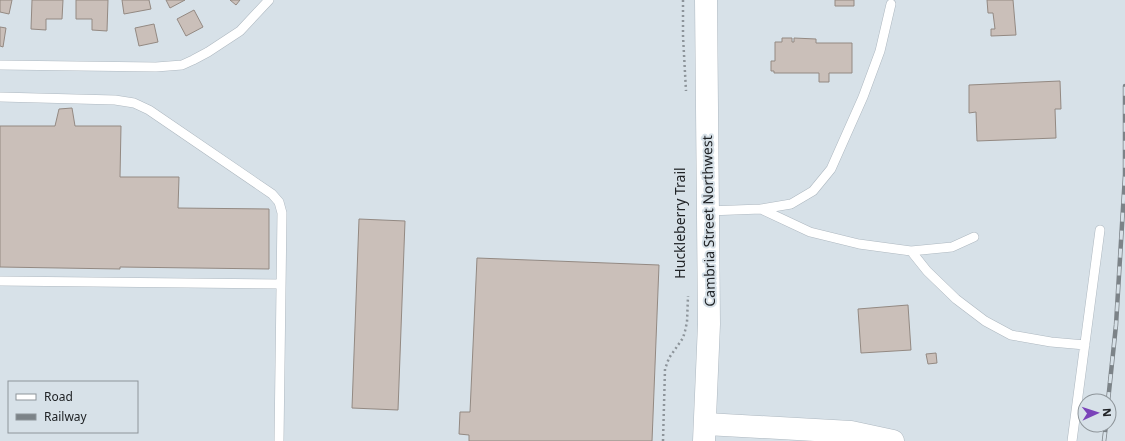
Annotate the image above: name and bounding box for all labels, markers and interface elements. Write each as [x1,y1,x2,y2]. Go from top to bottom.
street label: Cambria Street Northwest [697,135,719,307]
street label: Huckleberry Trail [670,167,689,279]
legend [8,381,138,433]
text: Road [44,388,73,405]
north arrow [1077,393,1117,433]
text: Railway [44,408,88,425]
text: N [1100,408,1115,417]

